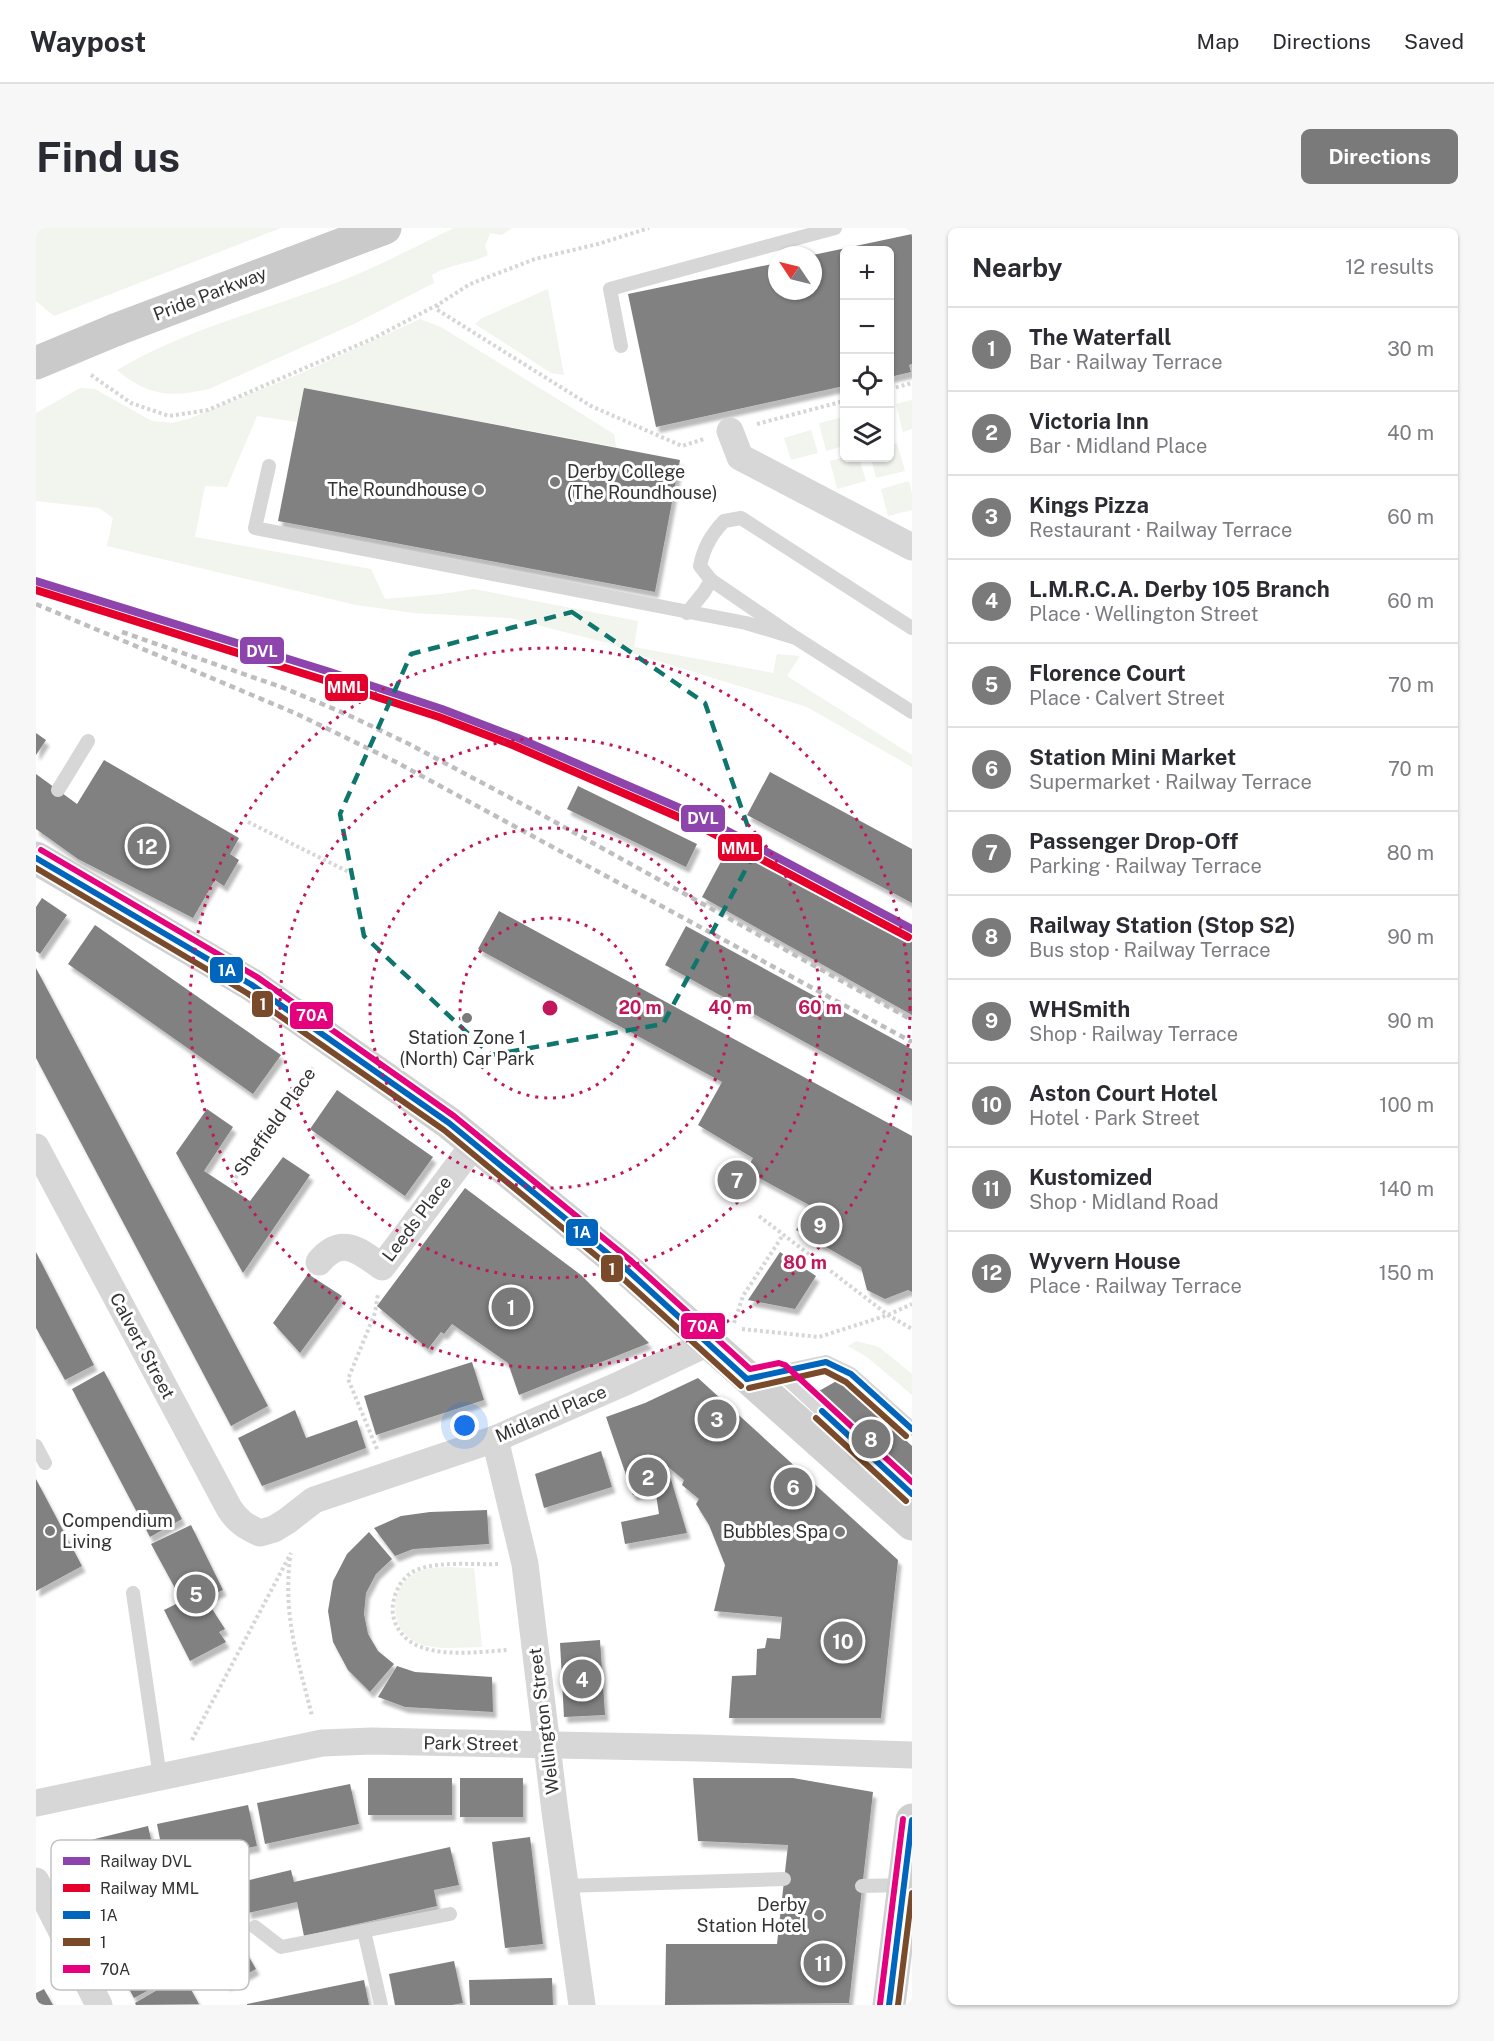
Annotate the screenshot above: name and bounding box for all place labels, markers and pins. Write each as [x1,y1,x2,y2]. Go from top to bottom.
place label: Derby College (The Roundhouse) [567,461,717,503]
marker: Derby College (The Roundhouse) [548,475,562,489]
place label: The Roundhouse [327,479,467,500]
marker: The Roundhouse [472,483,486,497]
pin: 12 [128,824,166,868]
centre of rings [540,998,560,1018]
marker: Station Zone 1 (North) Car Park [460,1011,474,1025]
place label: Station Zone 1 (North) Car Park [399,1027,535,1069]
pin: 7 [718,1158,756,1202]
pin: 9 [800,1202,840,1248]
pin: 1 [492,1284,530,1330]
pin: 3 [698,1396,736,1442]
pin: 8 [852,1416,890,1462]
pin: 2 [628,1454,668,1500]
pin: 6 [774,1464,813,1510]
place label: Compendium Living [62,1510,173,1552]
place label: Bubbles Spa [723,1521,828,1542]
marker: Compendium Living [43,1524,57,1538]
marker: Bubbles Spa [833,1525,847,1539]
pin: 5 [176,1572,216,1616]
pin: 10 [824,1618,862,1664]
pin: 4 [562,1656,602,1702]
place label: Derby Station Hotel [697,1894,807,1936]
marker: Derby Station Hotel [812,1908,826,1922]
pin: 11 [804,1940,842,1986]

